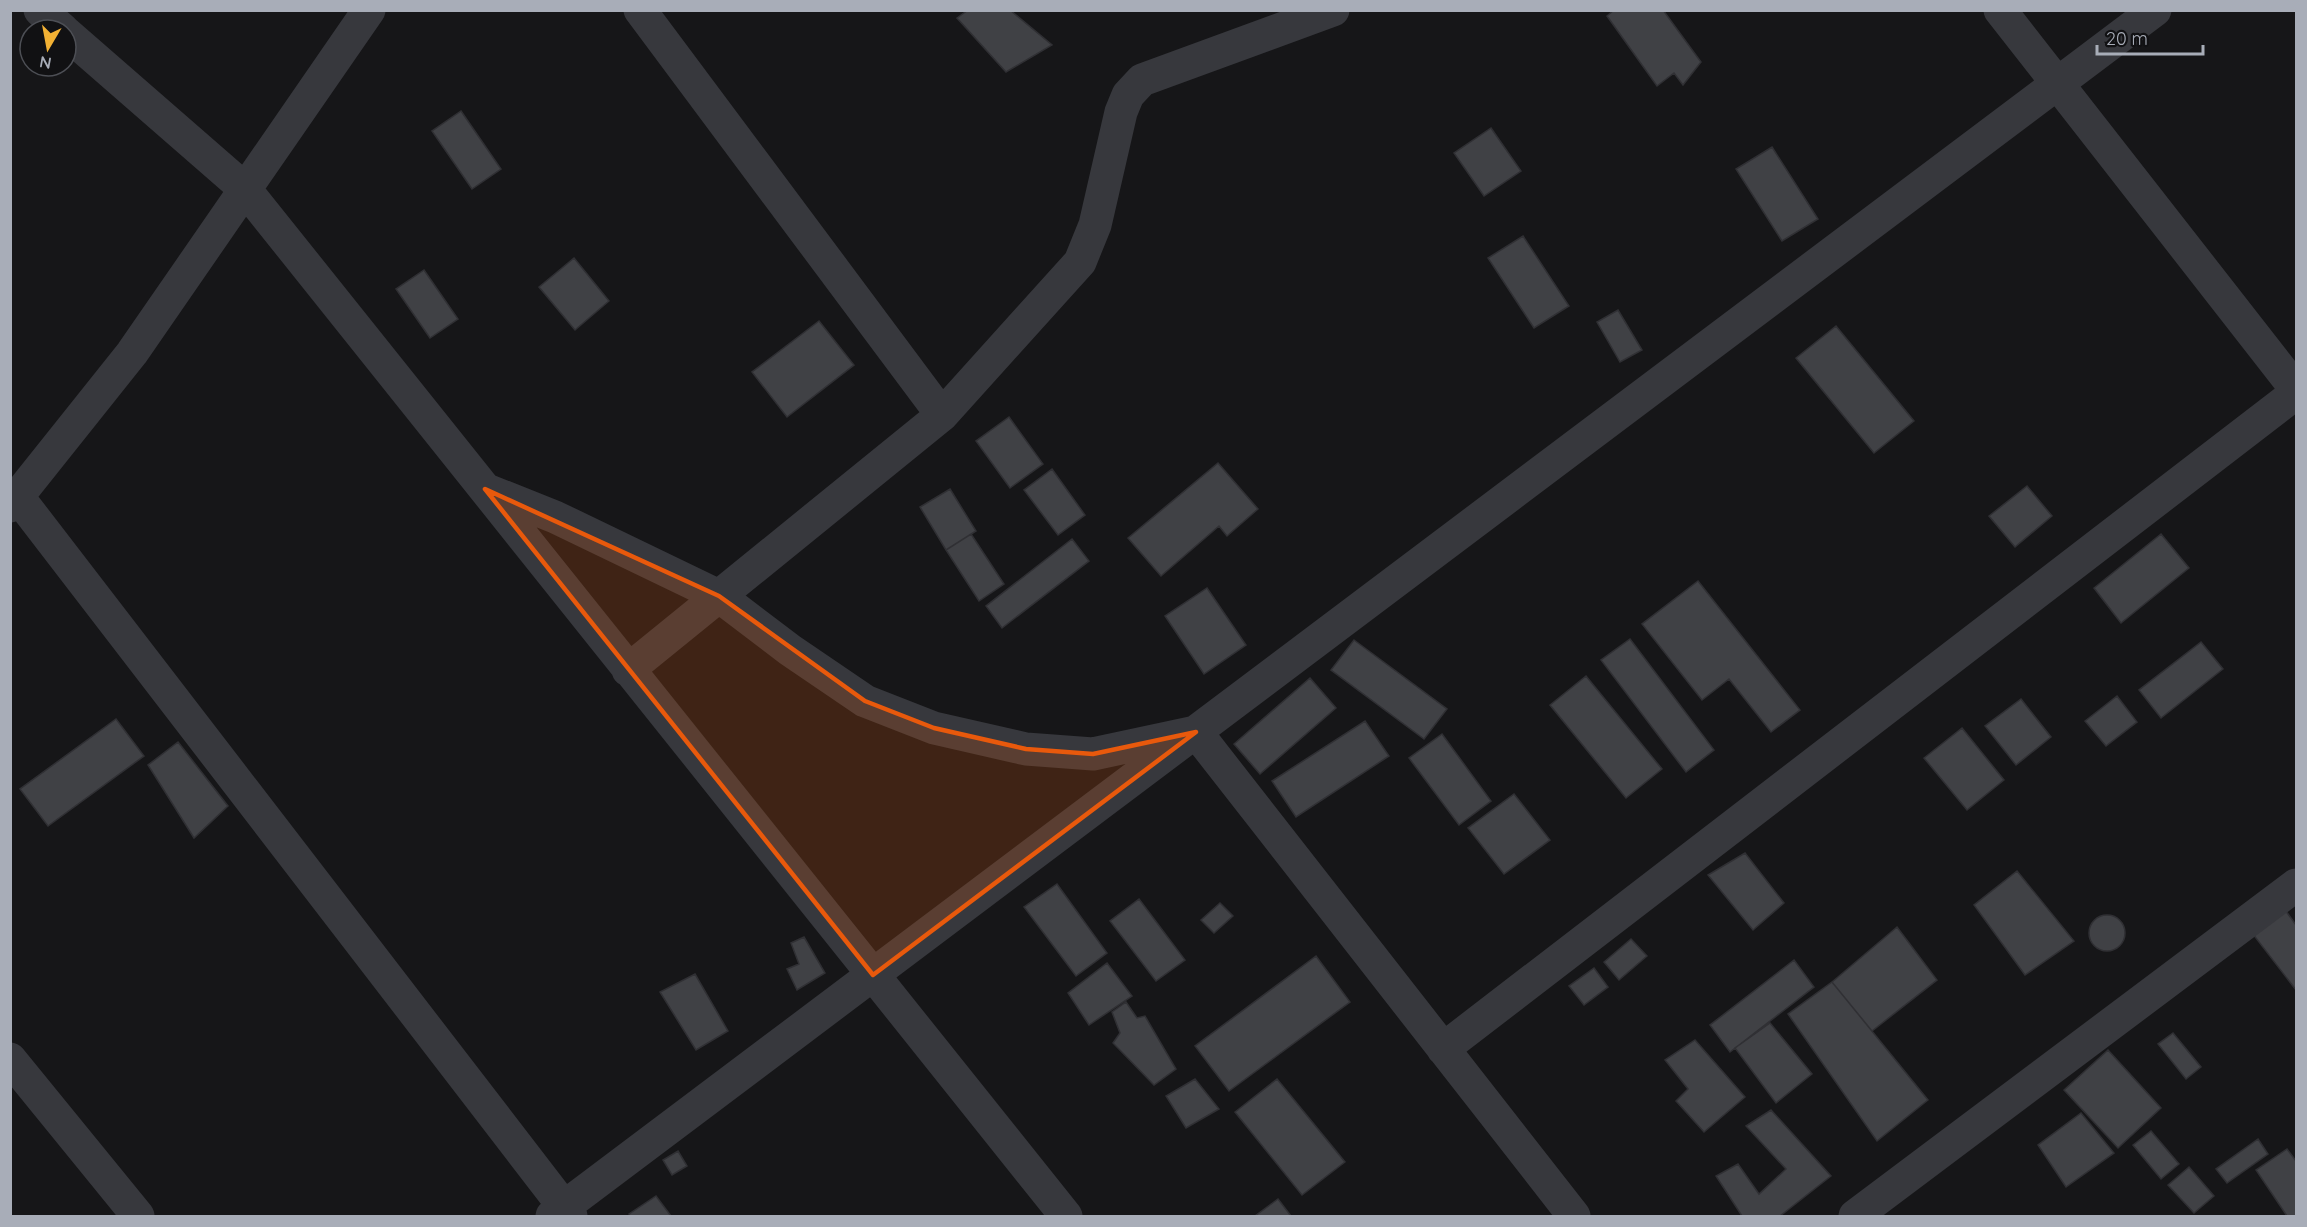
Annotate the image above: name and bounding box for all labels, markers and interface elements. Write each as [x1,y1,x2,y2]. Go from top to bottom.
north arrow [18,18,78,78]
scale bar [2097,18,2204,56]
text: 20 m [2106,27,2148,50]
text: N [38,52,53,74]

